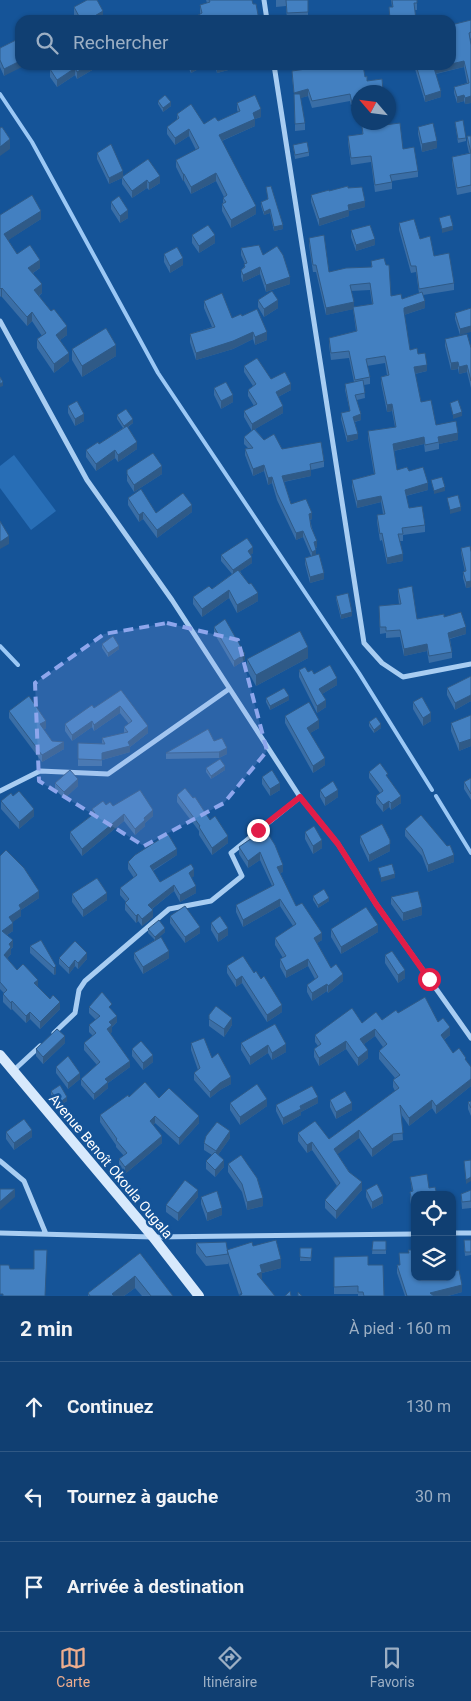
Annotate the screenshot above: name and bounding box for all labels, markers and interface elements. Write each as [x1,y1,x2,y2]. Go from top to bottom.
search box [15,15,456,70]
icon: search [33,29,61,57]
text: Rechercher [73,31,168,54]
north arrow [351,85,396,130]
route end [247,819,270,842]
route start [418,968,441,991]
street label: Avenue Benoît Okoula Ougala [46,1091,176,1241]
map controls [411,1191,456,1281]
button: locate [411,1191,456,1236]
button: layers [411,1236,456,1281]
text: 2 min [20,1317,73,1341]
text: À pied · 160 m [349,1319,451,1338]
icon: ahead [20,1393,48,1421]
text: Continuez [67,1395,153,1418]
text: 130 m [406,1397,451,1416]
icon: left [20,1483,48,1511]
text: Tournez à gauche [67,1485,218,1508]
text: 30 m [415,1487,451,1506]
icon: arrive [20,1573,48,1601]
text: Arrivée à destination [67,1575,244,1598]
tab: Carte [56,1644,90,1690]
tab: Itinéraire [203,1644,257,1690]
tab: Favoris [370,1644,415,1690]

